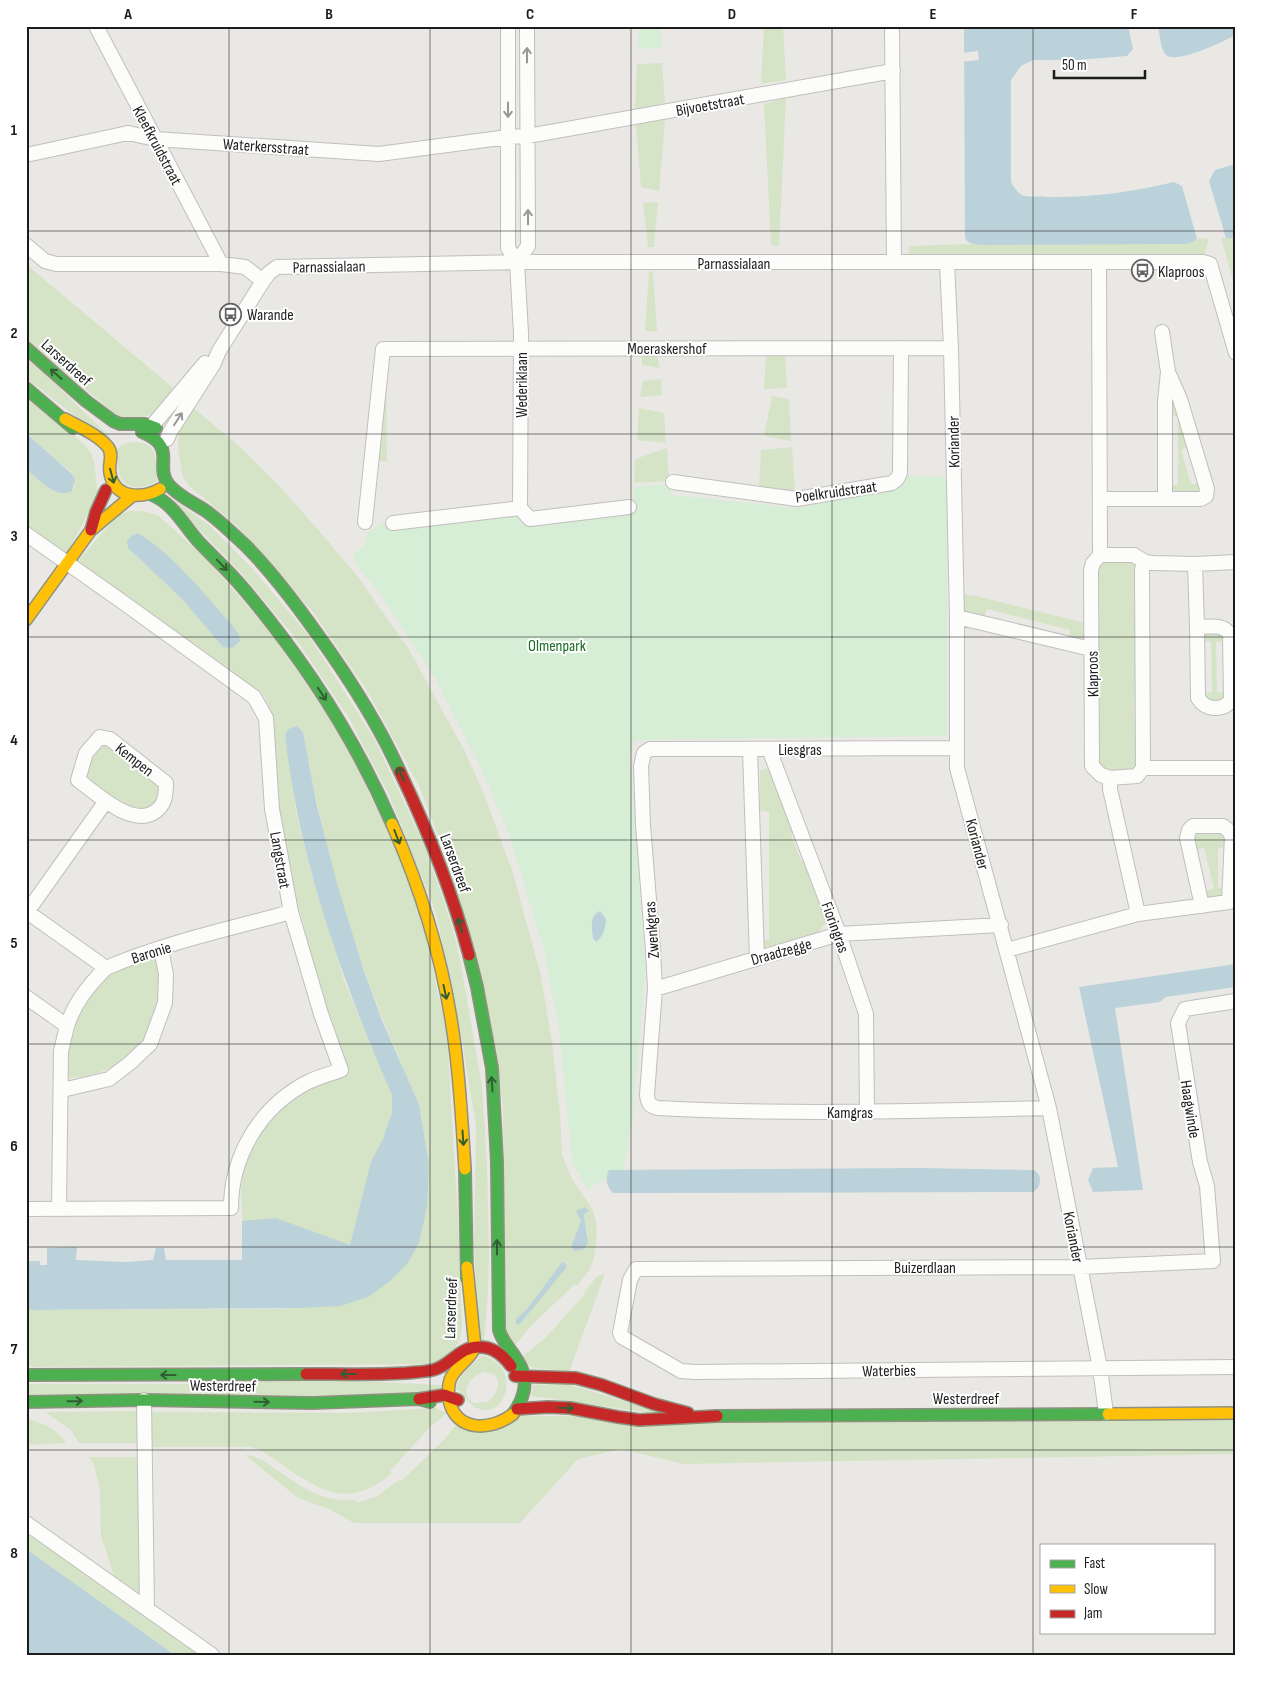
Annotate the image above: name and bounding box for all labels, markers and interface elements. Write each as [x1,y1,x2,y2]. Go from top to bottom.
text: A [123,5,132,24]
text: B [325,5,333,24]
text: C [526,5,534,24]
text: D [728,5,736,24]
text: E [930,5,937,24]
text: F [1131,5,1138,24]
one-way arrow [523,47,532,63]
scale bar [1054,48,1146,80]
text: 50 m [1062,56,1087,75]
street label: Bijvoetstraat [675,90,746,121]
one-way arrow [503,102,513,118]
street label: Kleefkruidstraat [128,103,186,189]
text: 1 [11,121,18,140]
street label: Waterkersstraat [222,135,310,160]
one-way arrow [523,209,533,226]
street label: Parnassialaan [698,255,770,274]
street label: Parnassialaan [292,257,366,278]
bus stop icon: Klaproos [1130,259,1154,283]
place label: Klaproos [1158,263,1205,282]
bus stop icon: Warande [219,302,243,326]
place label: Warande [247,306,294,325]
text: 2 [10,324,18,343]
street label: Larserdreef [37,335,95,391]
street label: Moeraskershof [627,340,707,359]
street label: Wederiklaan [513,352,532,418]
one-way arrow [50,368,63,380]
one-way arrow [173,412,183,426]
street label: Koriander [945,415,964,468]
one-way arrow [108,468,117,484]
street label: Poelkruidstraat [794,477,878,508]
text: 3 [10,527,18,546]
one-way arrow [216,559,228,572]
park label: Olmenpark [528,637,586,656]
street label: Klaproos [1084,650,1103,697]
one-way arrow [317,687,327,701]
text: 4 [10,731,18,750]
street label: Kempen [111,739,157,781]
street label: Liesgras [778,741,822,760]
one-way arrow [396,767,406,782]
street label: Koriander [961,817,993,872]
one-way arrow [393,829,402,845]
street label: Langstraat [265,830,294,890]
street label: Larserdreef [435,831,474,896]
street label: Fioringras [817,899,853,956]
street label: Zwenkgras [641,901,664,959]
one-way arrow [455,918,465,934]
text: 5 [10,934,18,953]
street label: Draadzegge [749,935,814,970]
street label: Baronie [129,938,174,968]
one-way arrow [441,984,450,1000]
one-way arrow [488,1077,497,1093]
street label: Haagwinde [1176,1079,1203,1140]
street label: Kamgras [827,1104,873,1123]
one-way arrow [458,1129,467,1145]
text: 6 [10,1137,18,1156]
street label: Koriander [1058,1210,1087,1265]
one-way arrow [492,1239,502,1255]
street label: Buizerdlaan [894,1259,956,1278]
street label: Larserdreef [441,1277,462,1339]
text: 7 [11,1340,18,1359]
street label: Waterbies [862,1362,916,1381]
one-way arrow [340,1369,356,1379]
one-way arrow [160,1370,176,1380]
street label: Westerdreef [190,1376,257,1397]
street label: Westerdreef [933,1390,1000,1409]
one-way arrow [67,1397,83,1406]
one-way arrow [254,1397,270,1407]
one-way arrow [558,1403,574,1413]
text: 8 [10,1544,18,1563]
legend [1040,1544,1214,1634]
text: Fast [1084,1554,1106,1573]
text: Slow [1084,1580,1108,1599]
text: Jam [1083,1604,1102,1623]

